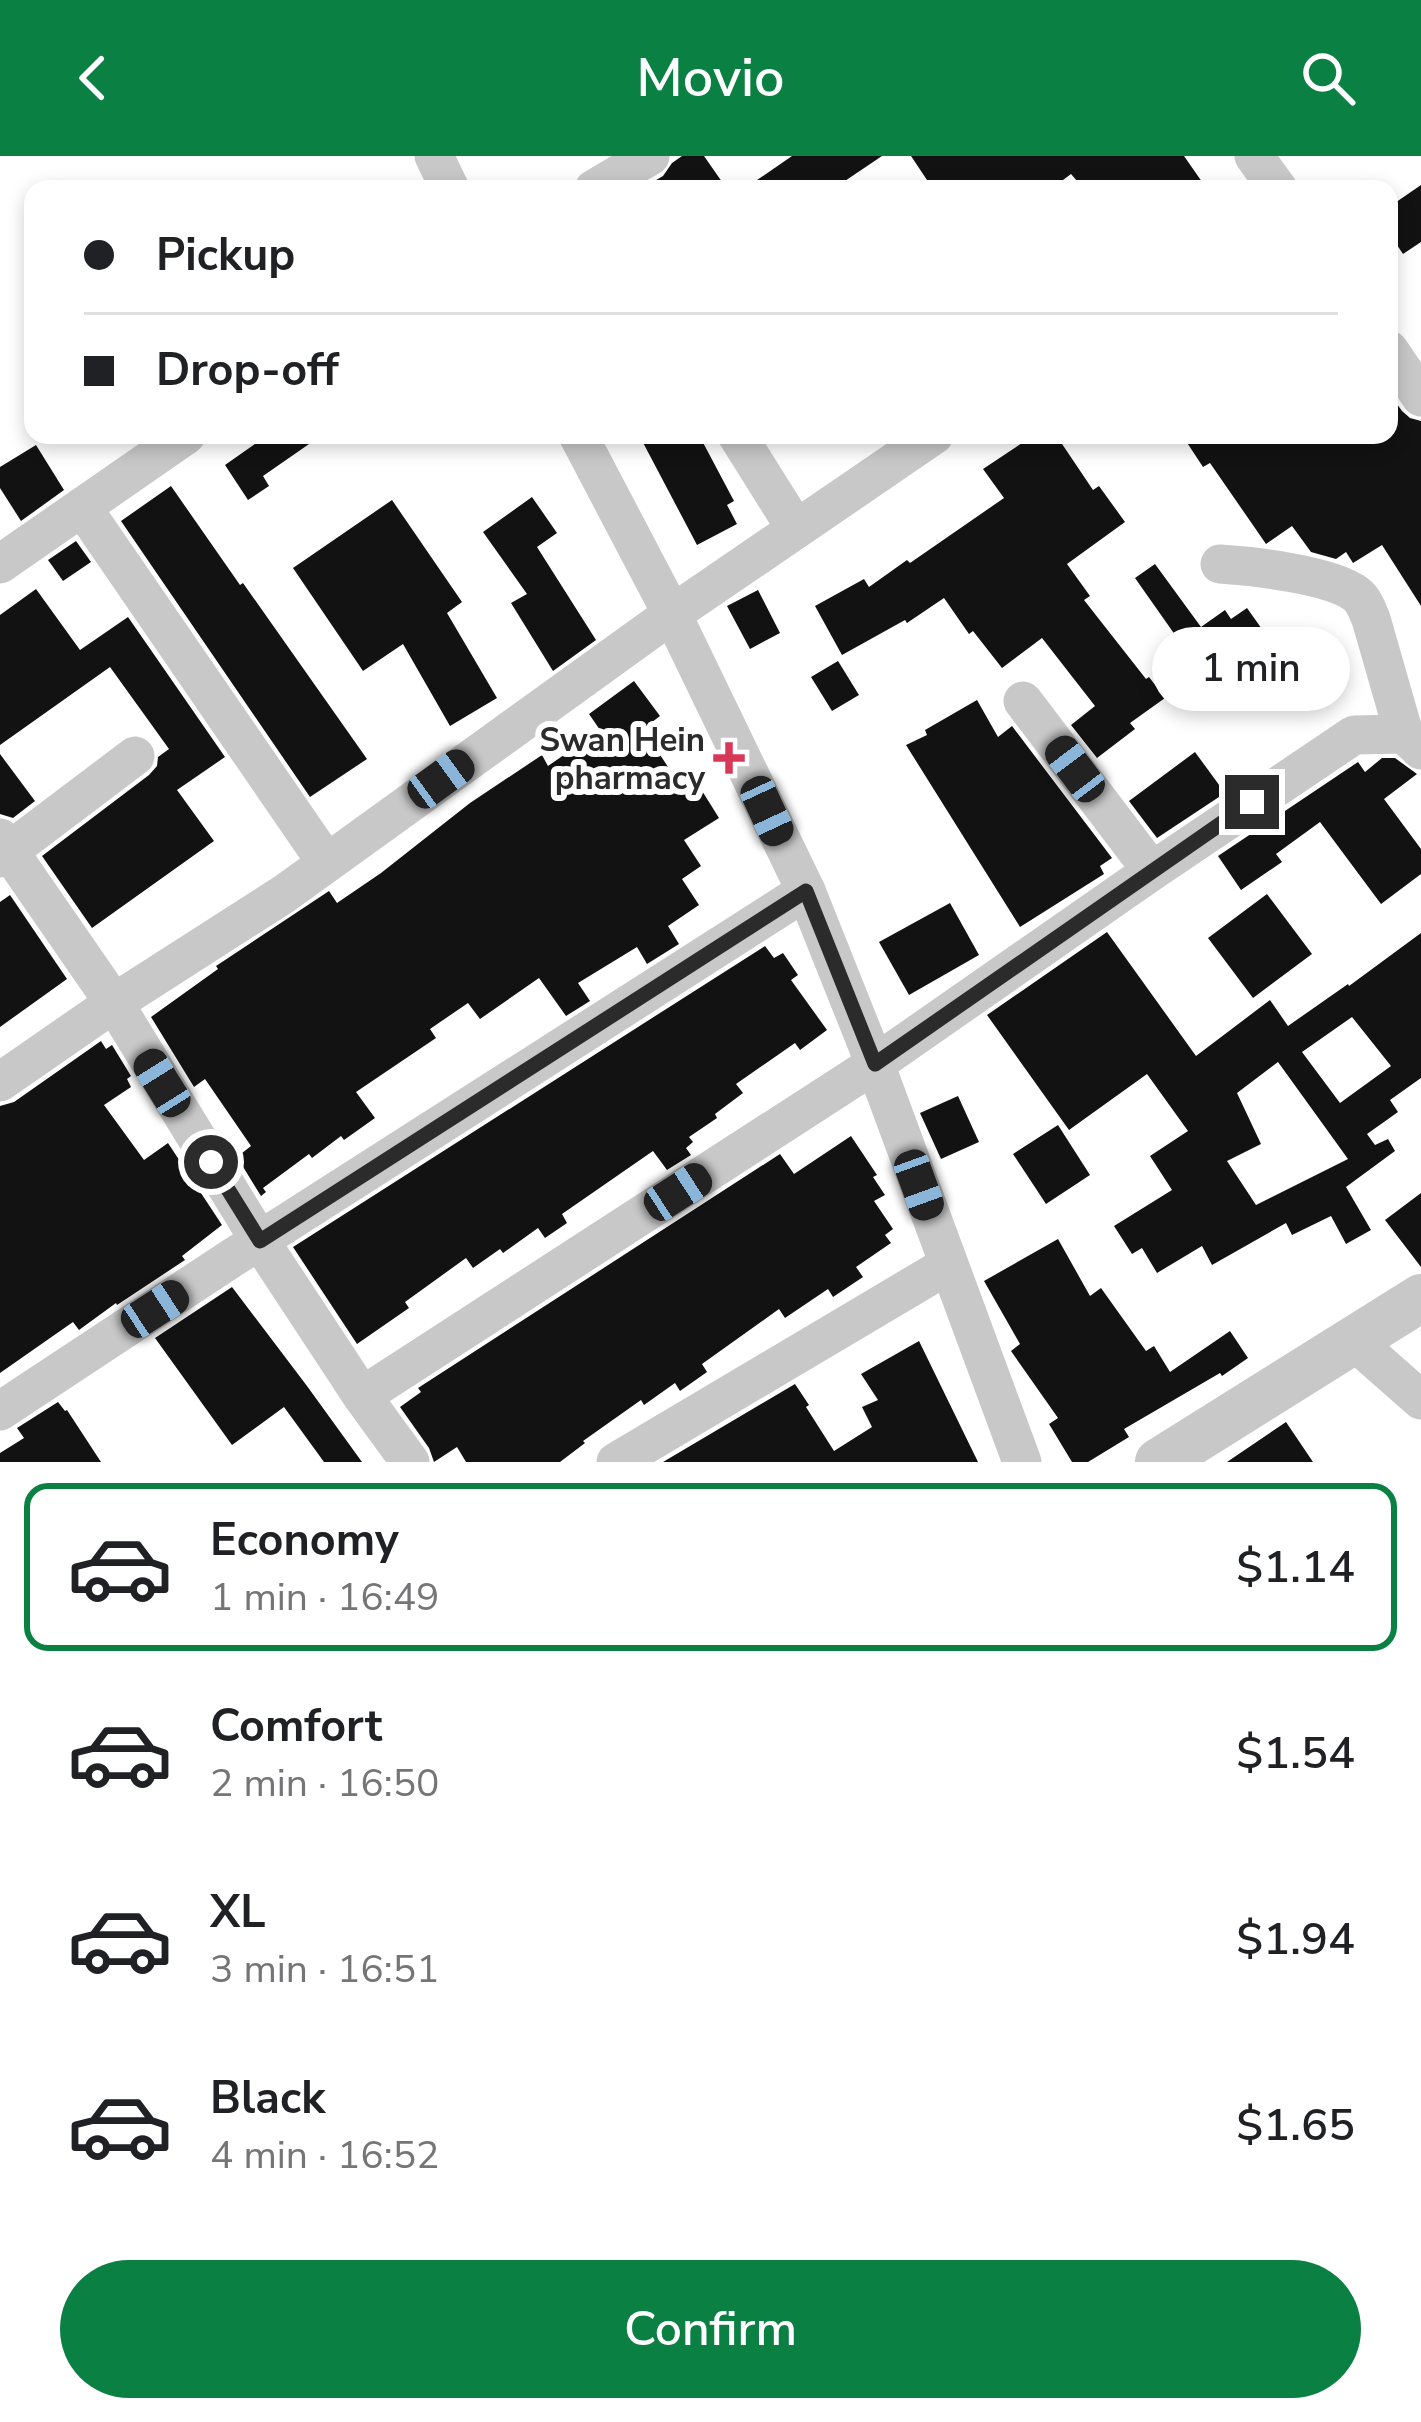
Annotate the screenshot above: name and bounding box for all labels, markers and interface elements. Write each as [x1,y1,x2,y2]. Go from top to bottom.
text: Movio [636,41,785,115]
icon: back [60,45,126,111]
icon: search [1295,45,1361,111]
text: Pickup [156,225,295,286]
text: Drop-off [156,340,339,401]
callout: 1 min [1153,628,1351,712]
text: 1 min [1201,642,1301,695]
place label: Swan Hein pharmacy [539,718,706,801]
car [1039,729,1111,809]
car [401,743,481,815]
marker: Swan Hein pharmacy [716,745,742,771]
car [735,771,799,851]
route end [1225,775,1279,829]
car [128,1043,196,1123]
route start [184,1135,238,1189]
car [890,1145,948,1225]
car [638,1157,718,1227]
car [115,1274,195,1344]
text: Economy [210,1510,399,1571]
icon: car [66,1513,174,1621]
text: $1.14 [1236,1537,1355,1598]
text: 1 min · 16:49 [210,1571,439,1624]
text: Comfort [210,1696,382,1757]
icon: car [66,1699,174,1807]
text: $1.54 [1236,1723,1355,1784]
text: 2 min · 16:50 [210,1757,439,1810]
text: XL [210,1882,266,1943]
icon: car [66,1885,174,1993]
text: $1.94 [1236,1909,1355,1970]
text: 3 min · 16:51 [210,1943,439,1996]
text: Black [210,2068,325,2129]
icon: car [66,2071,174,2179]
text: $1.65 [1236,2095,1355,2156]
text: 4 min · 16:52 [210,2129,439,2182]
button: Confirm [60,2260,1361,2398]

